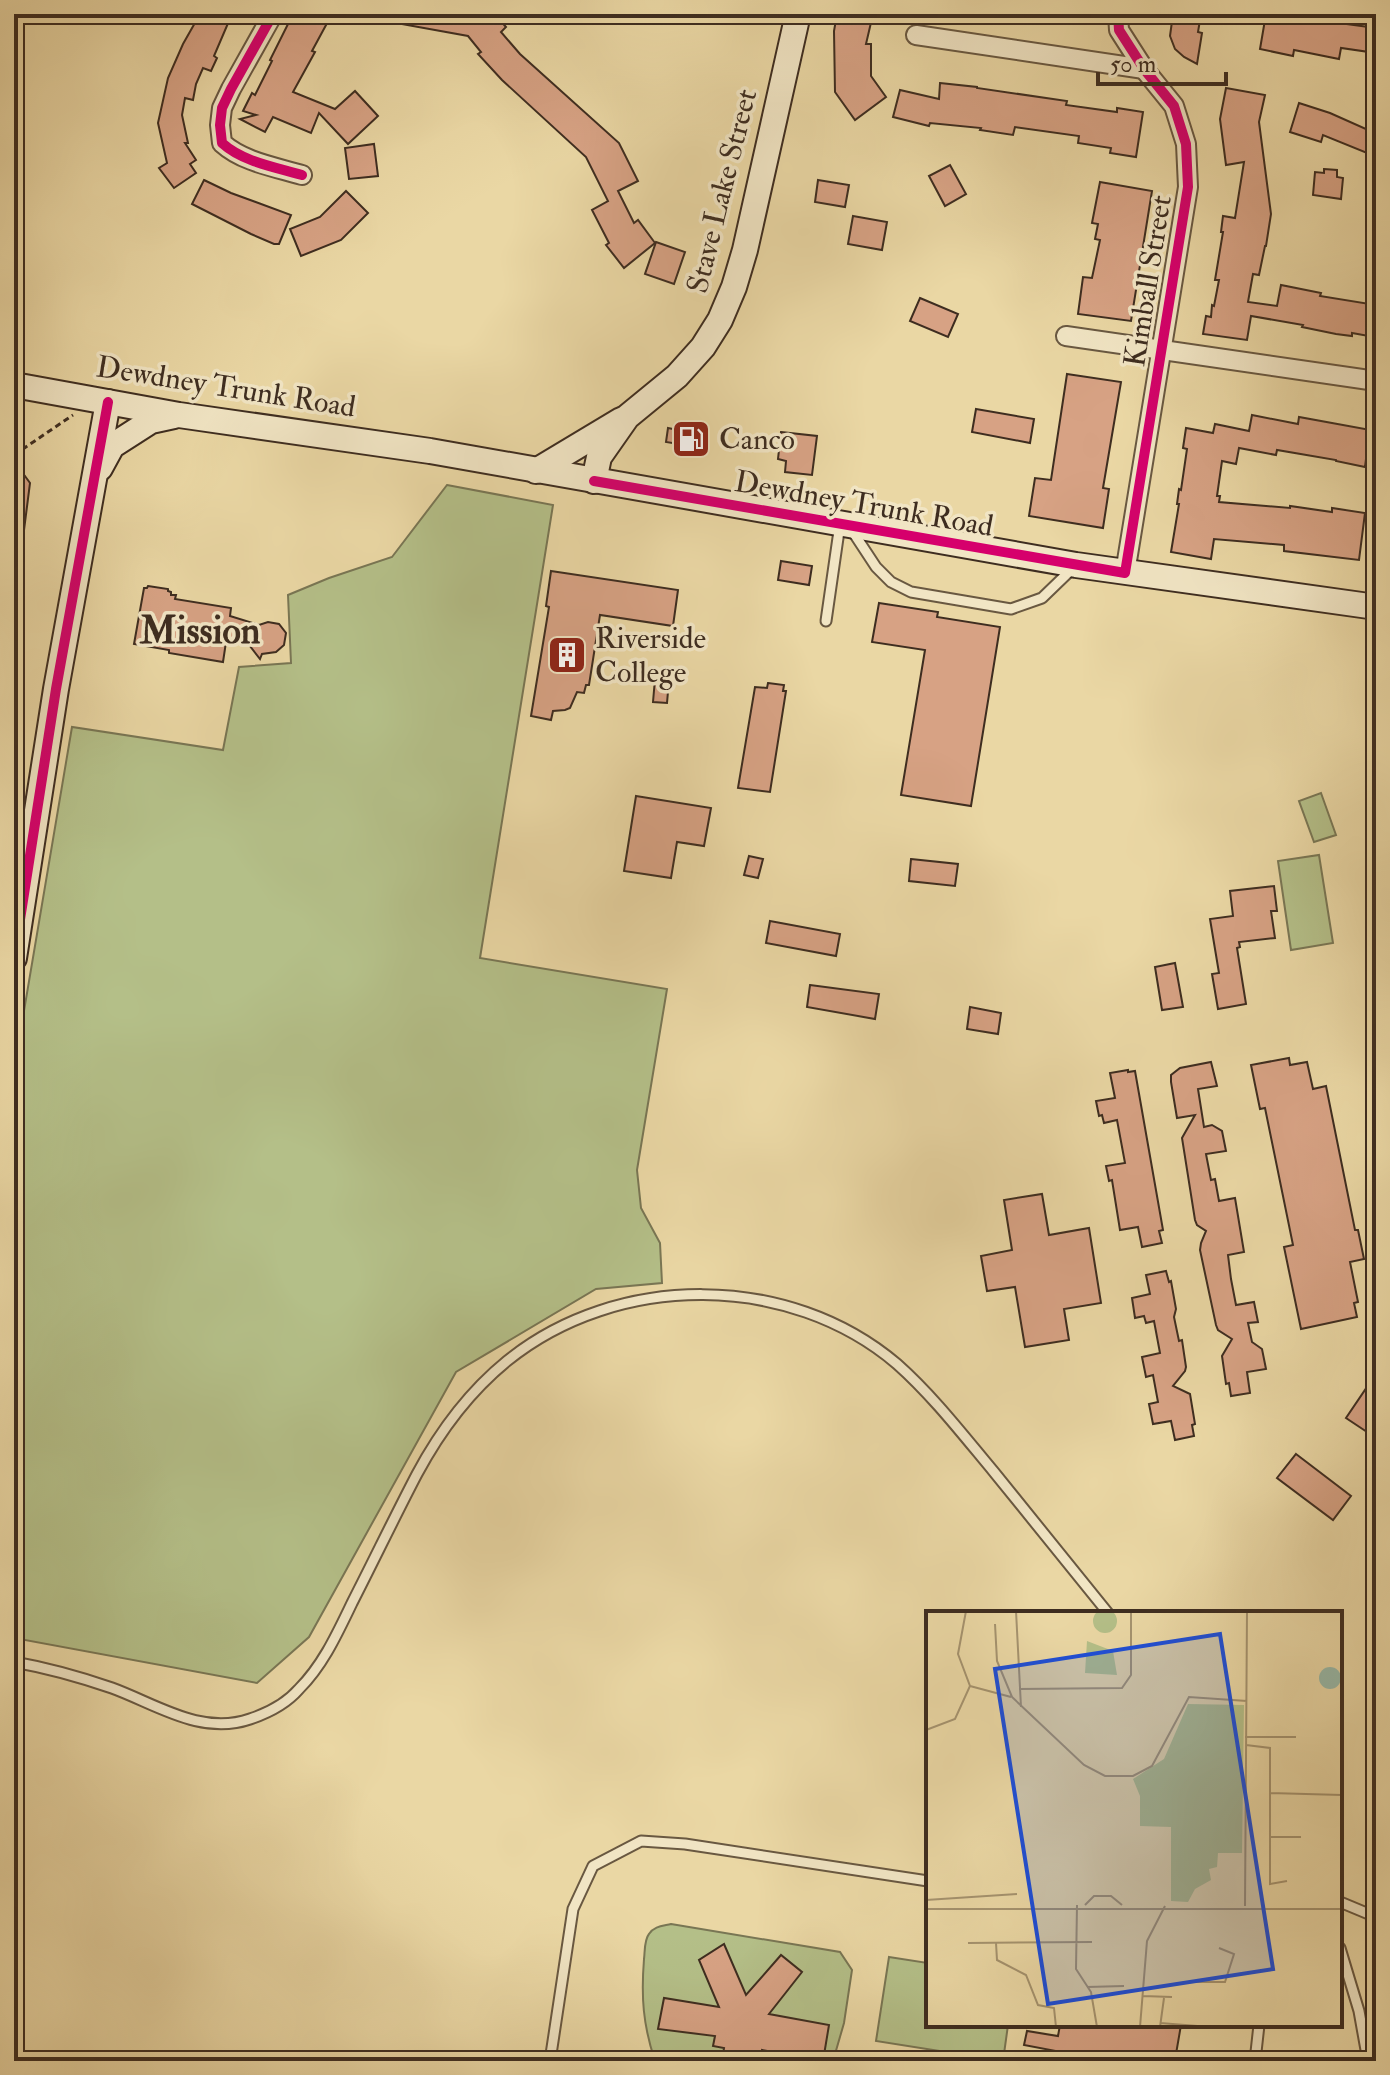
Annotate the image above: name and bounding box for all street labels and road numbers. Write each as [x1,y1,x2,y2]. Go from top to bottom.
street label: Stave Lake Street [679,85,765,297]
street label: Kimball Street [1116,192,1180,369]
street label: Dewdney Trunk Road [94,348,359,426]
street label: Dewdney Trunk Road [732,463,996,545]

